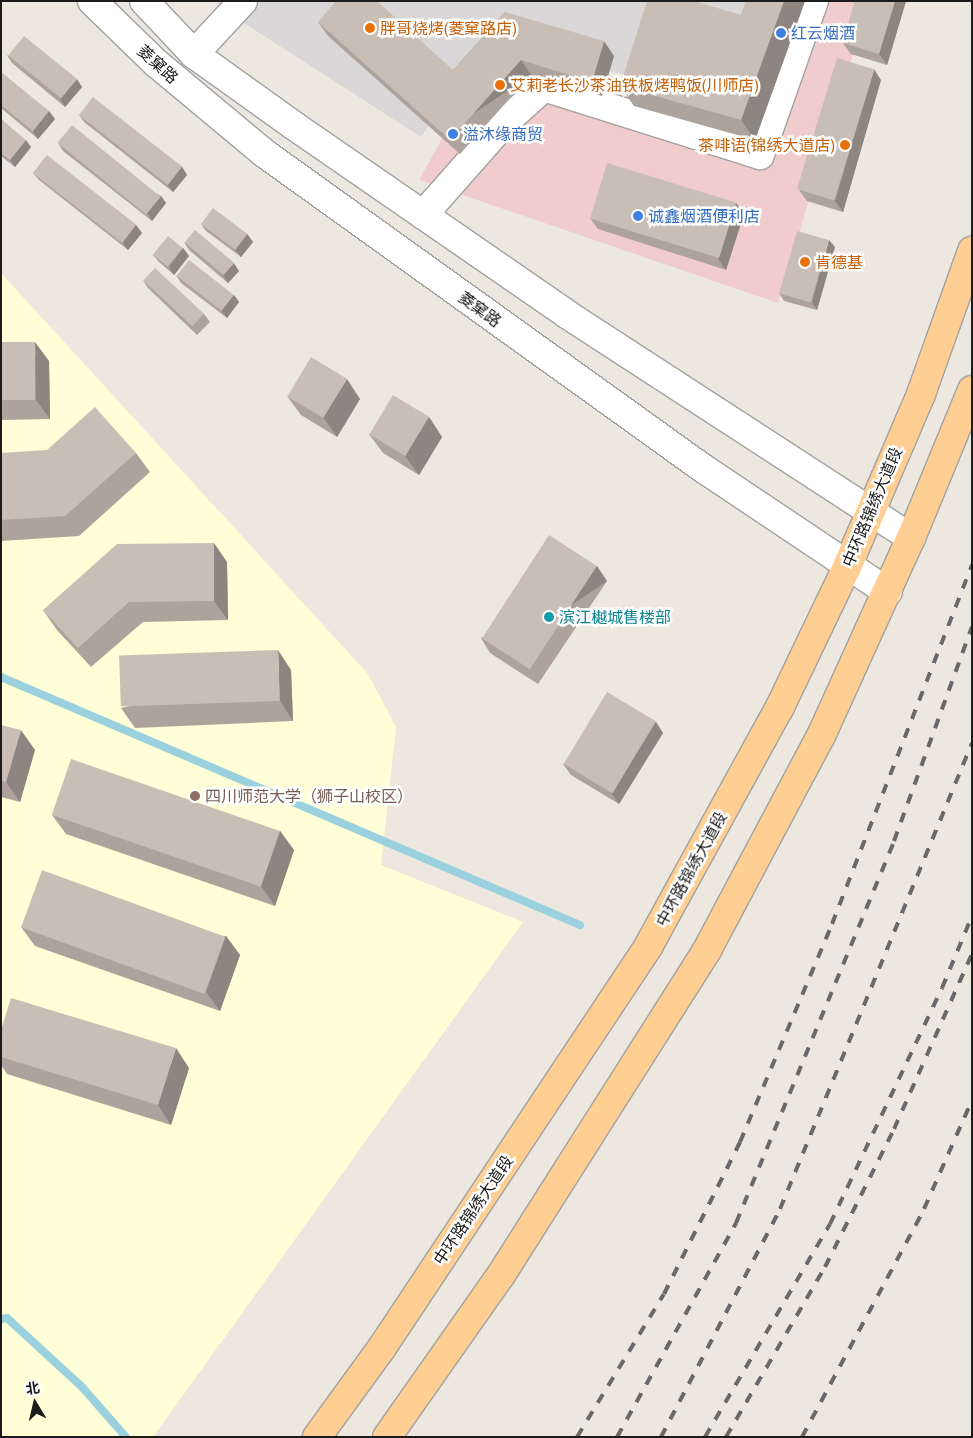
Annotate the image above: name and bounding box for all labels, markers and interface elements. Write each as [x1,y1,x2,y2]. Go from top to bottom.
place label: 胖哥烧烤(菱窠路店) [380,18,517,38]
marker: 胖哥烧烤(菱窠路店) [364,22,376,34]
place label: 红云烟酒 [791,23,855,43]
marker: 红云烟酒 [775,27,787,39]
street label: 菱窠路 [134,41,182,87]
place label: 艾莉老长沙茶油铁板烤鸭饭(川师店) [510,75,759,95]
marker: 艾莉老长沙茶油铁板烤鸭饭(川师店) [494,79,506,91]
place label: 溢沐缘商贸 [463,124,543,144]
marker: 溢沐缘商贸 [447,128,459,140]
place label: 茶啡语(锦绣大道店) [698,135,835,155]
marker: 茶啡语(锦绣大道店) [839,139,851,151]
place label: 诚鑫烟酒便利店 [648,206,760,226]
marker: 诚鑫烟酒便利店 [632,210,644,222]
place label: 肯德基 [815,252,863,272]
marker: 肯德基 [799,256,811,268]
street label: 菱窠路 [455,287,505,331]
street label: 中环路锦绣大道段 [838,444,906,570]
place label: 滨江樾城售楼部 [559,607,671,627]
marker: 滨江樾城售楼部 [543,611,555,623]
place label: 四川师范大学（狮子山校区） [205,786,413,806]
marker: 四川师范大学（狮子山校区） [189,790,201,802]
street label: 中环路锦绣大道段 [652,808,730,930]
street label: 中环路锦绣大道段 [429,1152,517,1268]
north arrow [10,1378,60,1428]
text: 北 [24,1378,41,1398]

